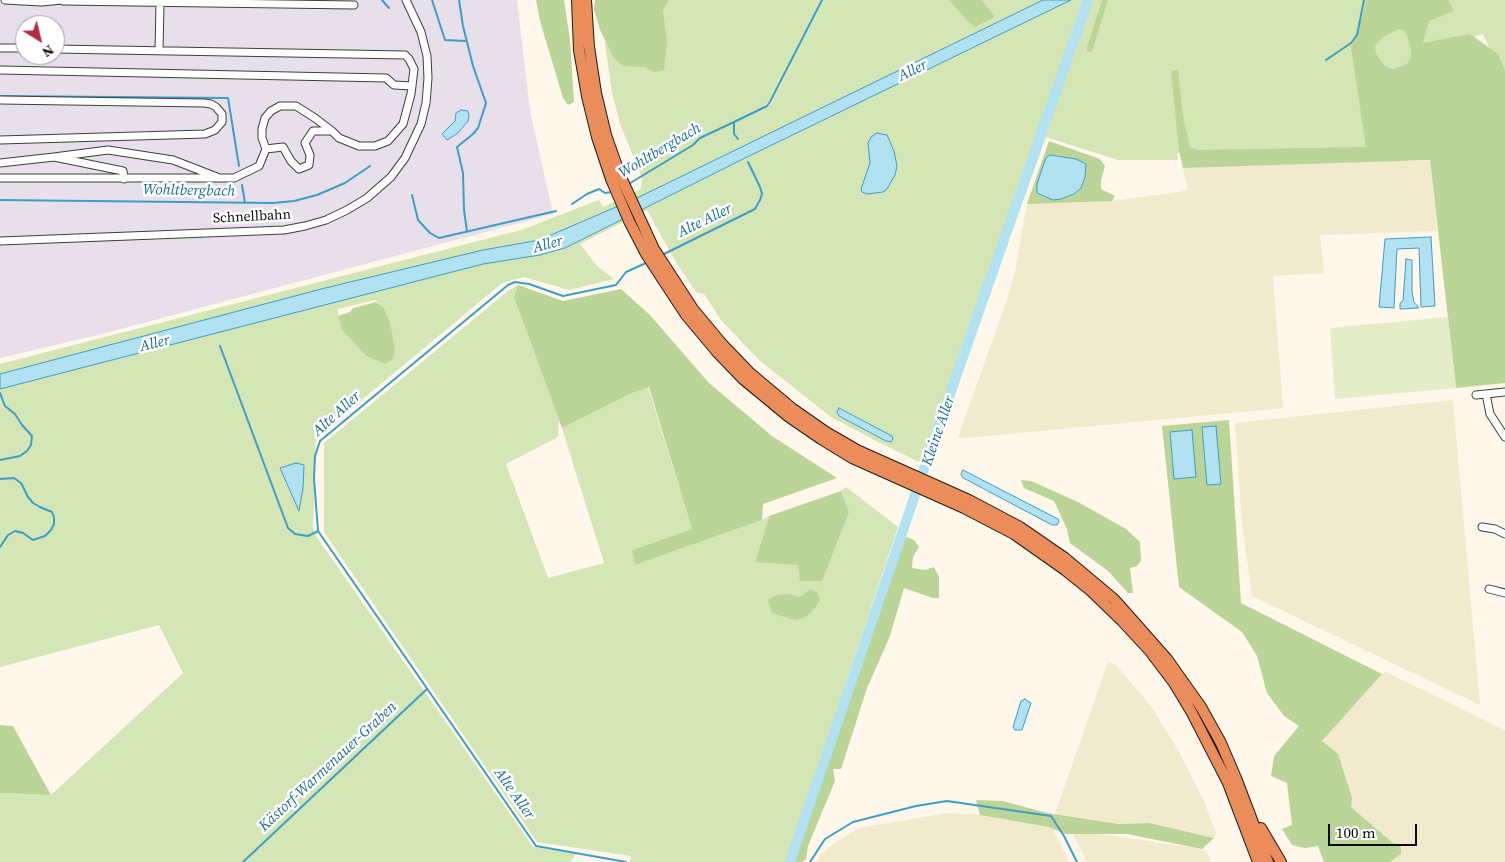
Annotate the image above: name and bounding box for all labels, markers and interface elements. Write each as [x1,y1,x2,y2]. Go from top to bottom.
north arrow [15,15,65,65]
text: N [38,40,58,62]
water label: Aller [895,56,931,86]
water label: Wohltbergbach [616,119,704,183]
water label: Wohltbergbach [143,181,235,201]
water label: Alte Aller [675,200,735,242]
street label: Schnellbahn [213,207,291,227]
water label: Aller [531,232,565,258]
water label: Aller [138,332,172,356]
water label: Alte Aller [309,388,365,440]
water label: Kleine Aller [919,394,959,468]
water label: Kästorf-Warmenauer-Graben [255,698,401,836]
water label: Alte Aller [490,765,538,823]
scale bar [1330,814,1419,846]
text: 100 m [1336,822,1376,843]

